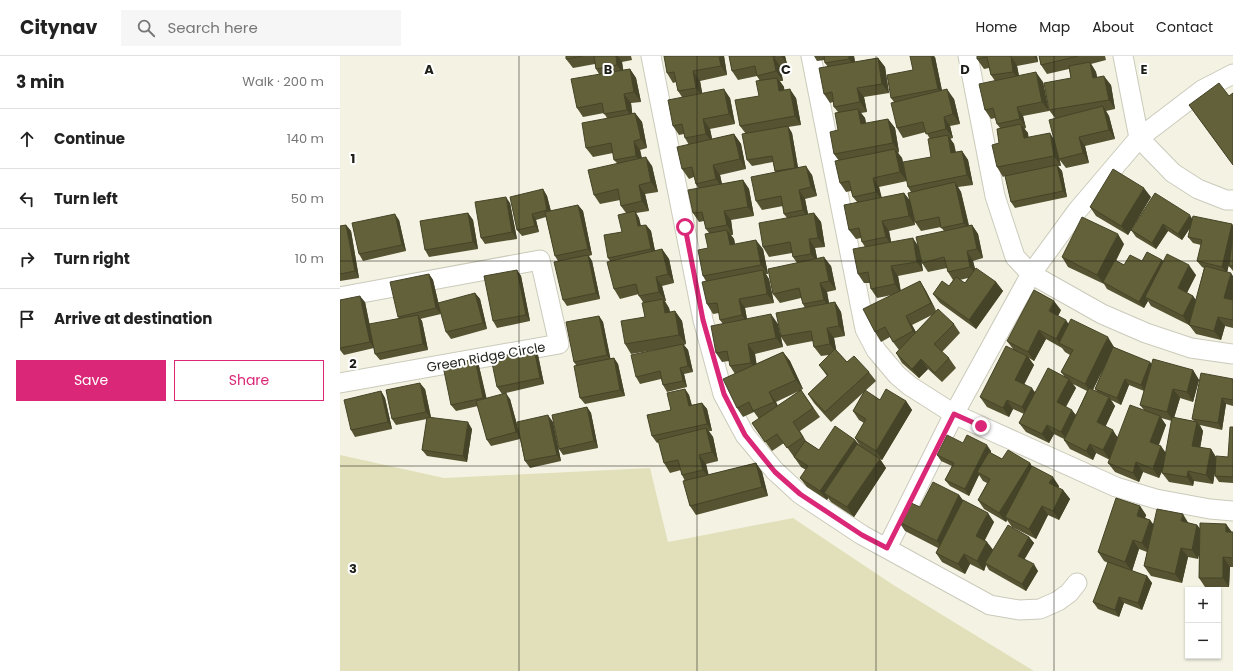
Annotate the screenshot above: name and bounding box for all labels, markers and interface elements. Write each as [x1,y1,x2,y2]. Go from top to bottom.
search box [121,10,401,46]
text: Citynav [20,14,97,41]
icon: search [135,17,157,39]
text: Search here [167,17,258,38]
text: Home [975,17,1017,37]
text: Map [1039,17,1070,37]
text: About [1092,17,1134,37]
text: Contact [1156,17,1213,37]
text: A [424,60,434,79]
text: B [604,60,613,79]
text: C [781,60,791,79]
text: D [960,60,970,79]
text: E [1140,60,1148,79]
text: 3 min [16,70,64,94]
text: Walk · 200 m [242,72,324,91]
icon: ahead [16,128,38,150]
text: Continue [54,128,125,149]
text: 140 m [287,129,324,148]
text: 1 [351,149,355,168]
icon: left [16,188,38,210]
text: Turn left [54,188,118,209]
text: 50 m [291,189,324,208]
route start [676,218,694,236]
icon: right [16,248,38,270]
text: Turn right [54,248,130,269]
text: 10 m [295,249,324,268]
icon: arrive [16,308,38,330]
text: Arrive at destination [54,308,212,329]
street label: Green Ridge Circle [425,337,547,377]
text: 2 [349,354,357,373]
button: Save [16,360,166,401]
button: Share [174,360,324,401]
route end [972,417,990,435]
text: 3 [349,559,357,578]
map controls [1185,587,1221,659]
button: + [1185,587,1221,623]
button: − [1185,623,1221,659]

